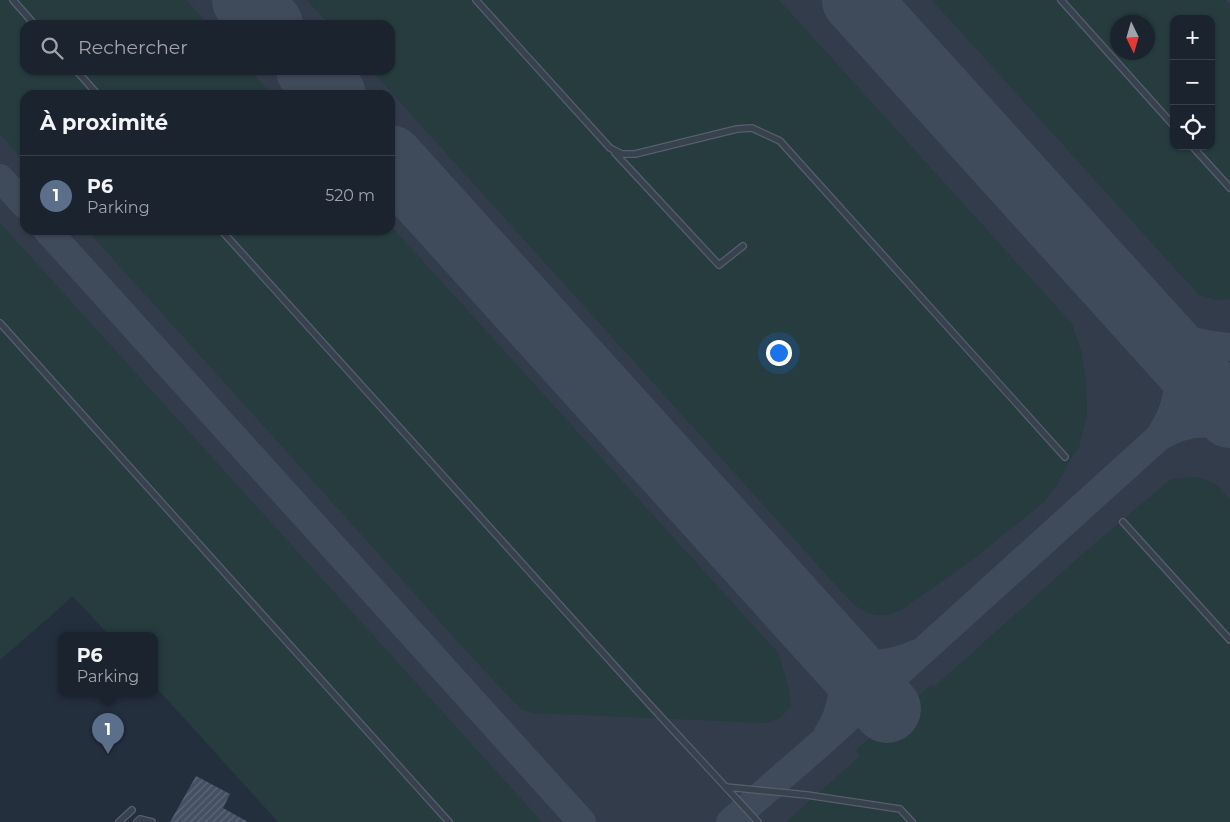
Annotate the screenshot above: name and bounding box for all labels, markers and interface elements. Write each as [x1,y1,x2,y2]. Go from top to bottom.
north arrow [1110,15,1155,60]
map controls [1170,15,1215,150]
button: + [1170,15,1215,60]
search box [20,20,395,75]
icon: search [38,34,66,62]
text: Rechercher [78,36,188,59]
button: − [1170,60,1215,105]
button: locate [1170,105,1215,150]
text: À proximité [40,110,168,135]
text: P6 [87,175,113,198]
text: 1 [53,186,59,205]
text: 520 m [325,186,375,205]
text: Parking [87,198,150,217]
your location [766,340,792,366]
popup [58,632,158,697]
text: P6 [77,644,103,667]
text: Parking [77,667,139,686]
pin: 1 [92,713,124,754]

